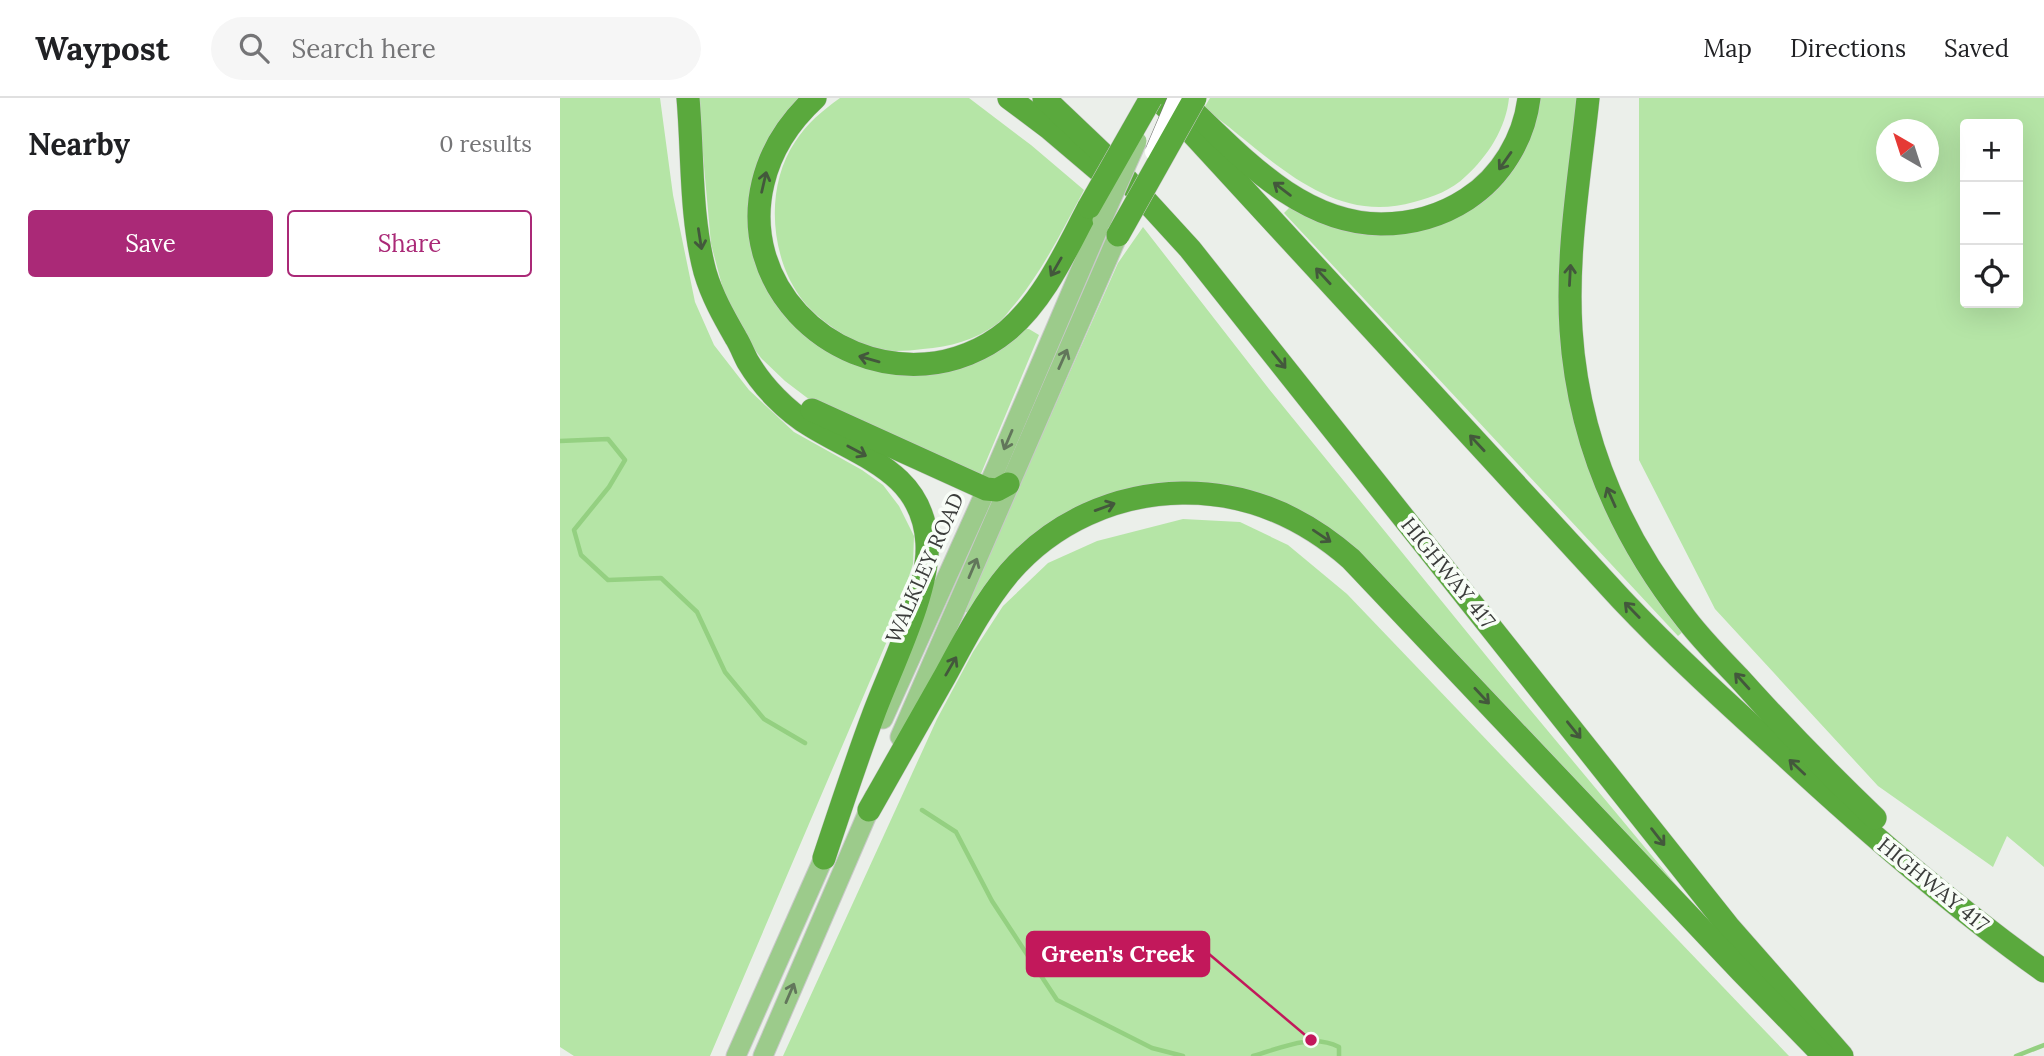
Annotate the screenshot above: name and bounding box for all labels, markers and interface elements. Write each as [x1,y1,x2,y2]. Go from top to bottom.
search box [211,17,701,80]
text: Waypost [35,27,169,69]
icon: search [235,29,273,67]
text: Search here [291,32,436,65]
text: Map [1703,33,1752,64]
text: Directions [1790,33,1906,64]
text: Saved [1944,33,2009,64]
north arrow [1876,119,1939,182]
map controls [1960,119,2023,308]
button: + [1960,119,2023,182]
text: Nearby [28,125,130,163]
text: 0 results [439,129,532,158]
one-way arrow [1497,151,1512,170]
one-way arrow [758,171,771,194]
one-way arrow [1273,182,1292,196]
button: − [1960,182,2023,245]
button: Save [28,210,273,277]
button: Share [287,210,532,277]
one-way arrow [694,227,707,250]
button: locate [1960,245,2023,308]
one-way arrow [1049,256,1062,277]
one-way arrow [1564,264,1577,287]
one-way arrow [1315,267,1331,285]
one-way arrow [1058,349,1071,370]
one-way arrow [858,351,880,364]
one-way arrow [1272,351,1287,369]
one-way arrow [1001,429,1014,450]
one-way arrow [1468,435,1485,452]
one-way arrow [846,445,867,458]
one-way arrow [1603,487,1616,508]
street label: WALKLEY ROAD [879,488,970,647]
one-way arrow [1094,500,1116,512]
street label: HIGHWAY 417 [1395,512,1502,634]
one-way arrow [1311,529,1331,543]
one-way arrow [967,557,980,579]
one-way arrow [1623,602,1640,619]
one-way arrow [944,656,958,676]
one-way arrow [1734,672,1750,690]
one-way arrow [1474,687,1491,704]
one-way arrow [1566,721,1581,739]
one-way arrow [1789,758,1806,775]
one-way arrow [1651,827,1666,845]
street label: HIGHWAY 417 [1872,831,1995,938]
callout: Green's Creek [1027,932,1209,976]
text: Green's Creek [1041,939,1195,968]
one-way arrow [784,983,797,1004]

